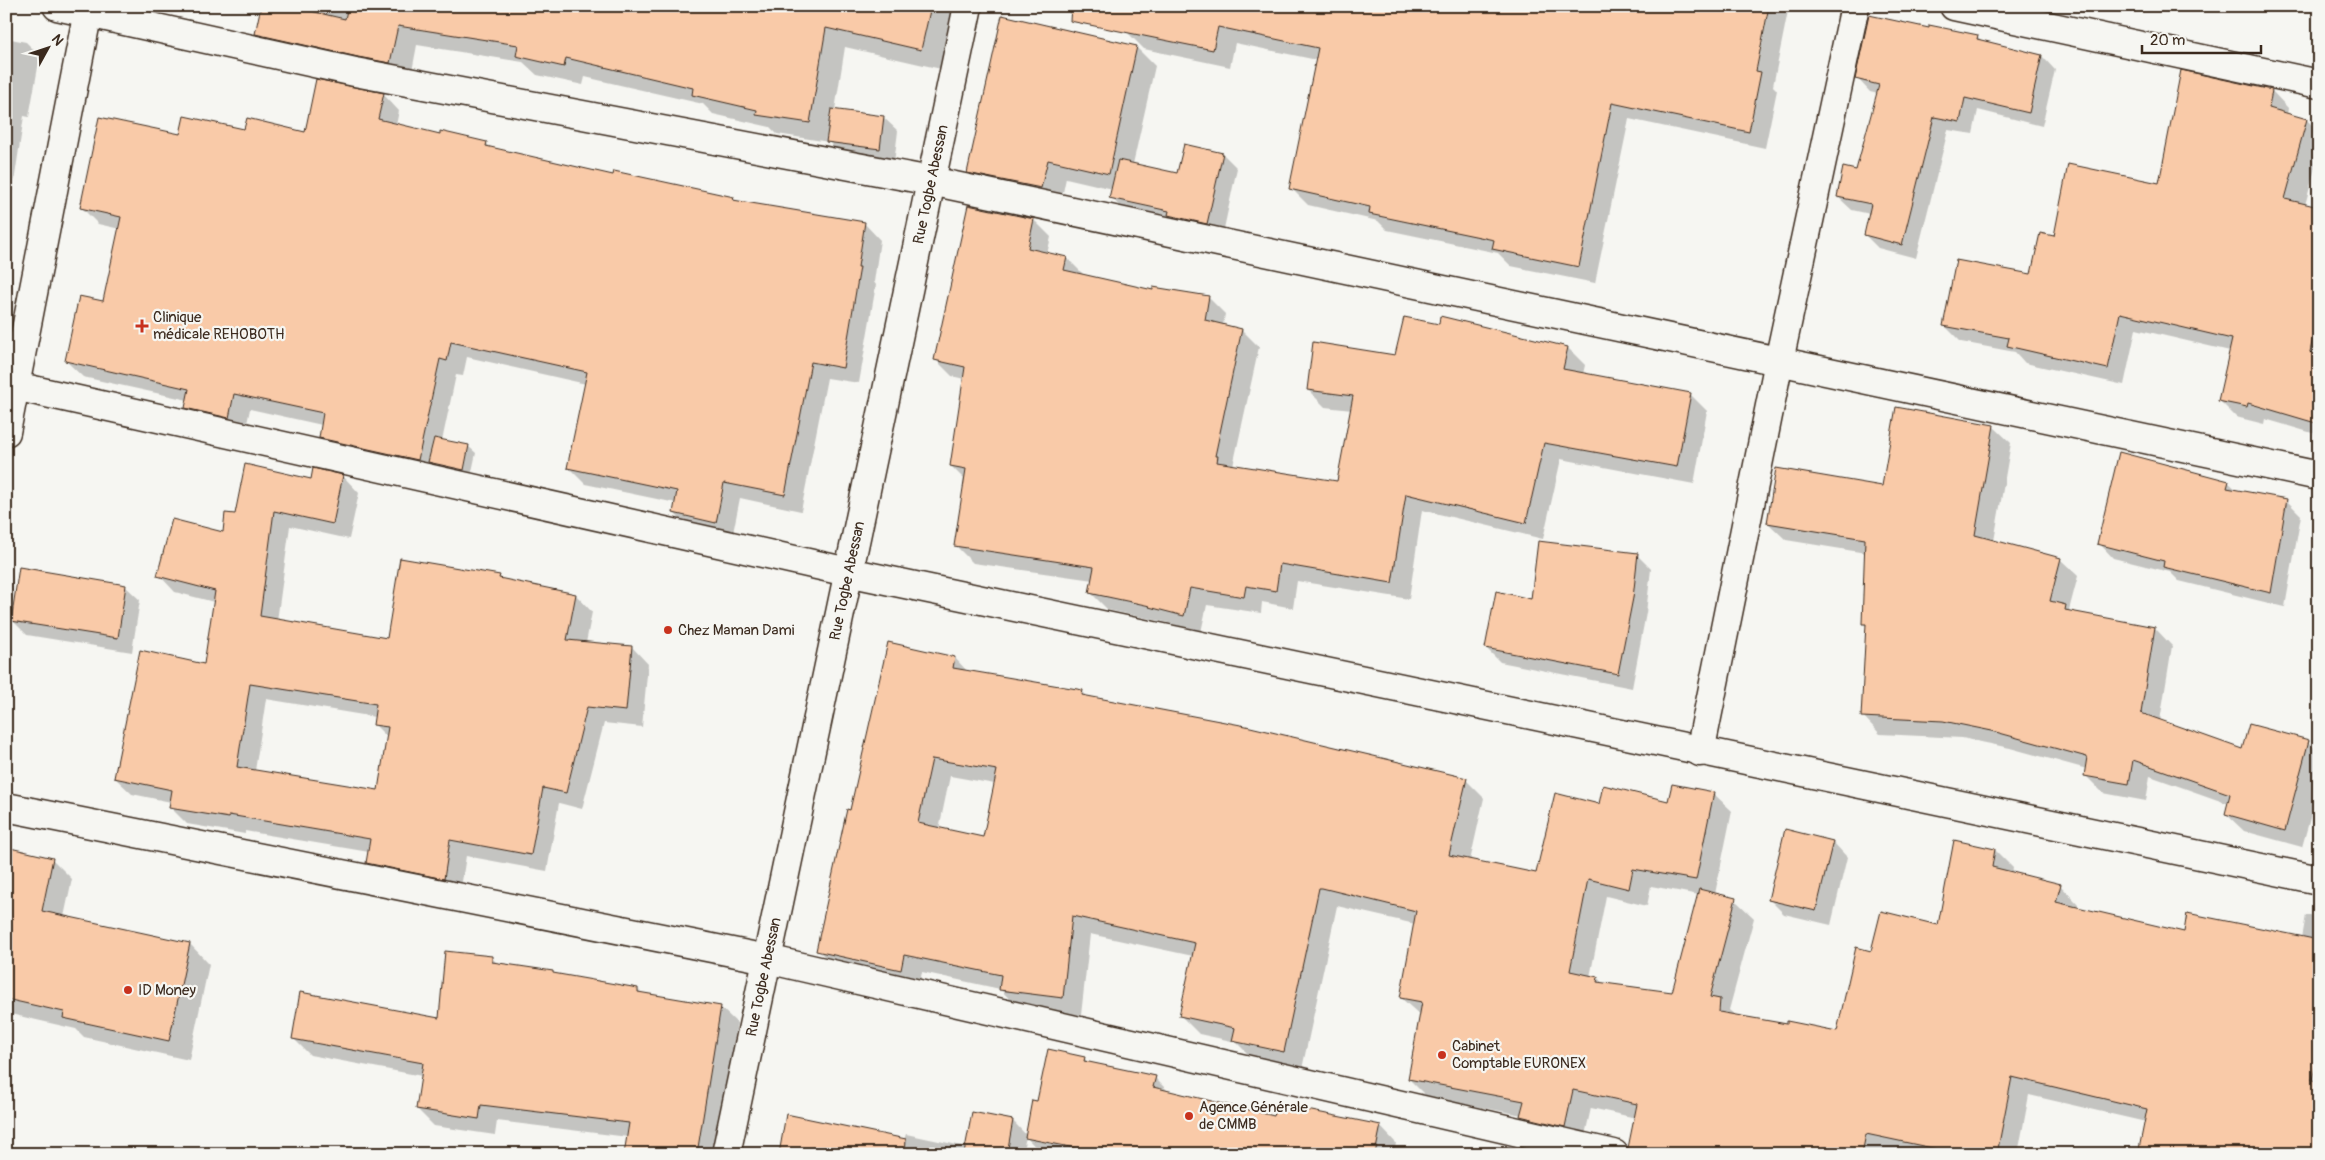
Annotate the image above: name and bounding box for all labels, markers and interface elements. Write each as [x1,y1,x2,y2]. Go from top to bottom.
north arrow [22,22,72,72]
scale bar [2142,22,2261,54]
text: N [48,31,67,49]
text: 20 m [2150,31,2185,50]
street label: Rue Togbe Abessan [909,123,953,246]
place label: Clinique médicale REHOBOTH [153,308,284,344]
marker: Clinique médicale REHOBOTH [135,319,149,333]
street label: Rue Togbe Abessan [826,519,869,642]
place label: Chez Maman Dami [678,621,795,640]
marker: Chez Maman Dami [662,624,674,636]
street label: Rue Togbe Abessan [742,916,786,1038]
place label: ID Money [138,981,196,1000]
marker: ID Money [122,984,134,996]
place label: Cabinet Comptable EURONEX [1452,1037,1586,1073]
marker: Cabinet Comptable EURONEX [1436,1049,1448,1061]
place label: Agence Générale de CMMB [1199,1098,1308,1134]
marker: Agence Générale de CMMB [1183,1110,1195,1122]

